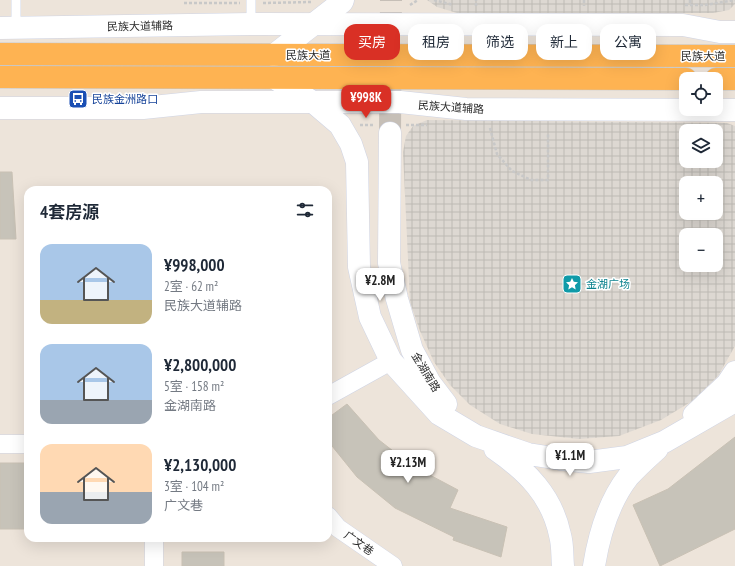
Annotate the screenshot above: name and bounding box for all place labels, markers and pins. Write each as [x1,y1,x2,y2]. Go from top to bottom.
pin: ¥998K [338,85,394,119]
bus stop icon: 民族金洲路口 [67,88,89,110]
place label: 民族金洲路口 [92,92,158,106]
pin: ¥2.8M [352,268,408,302]
place icon: 金湖广场 [561,273,583,295]
place label: 金湖广场 [586,277,630,291]
pin: ¥1.1M [542,443,598,477]
pin: ¥2.13M [375,450,441,484]

